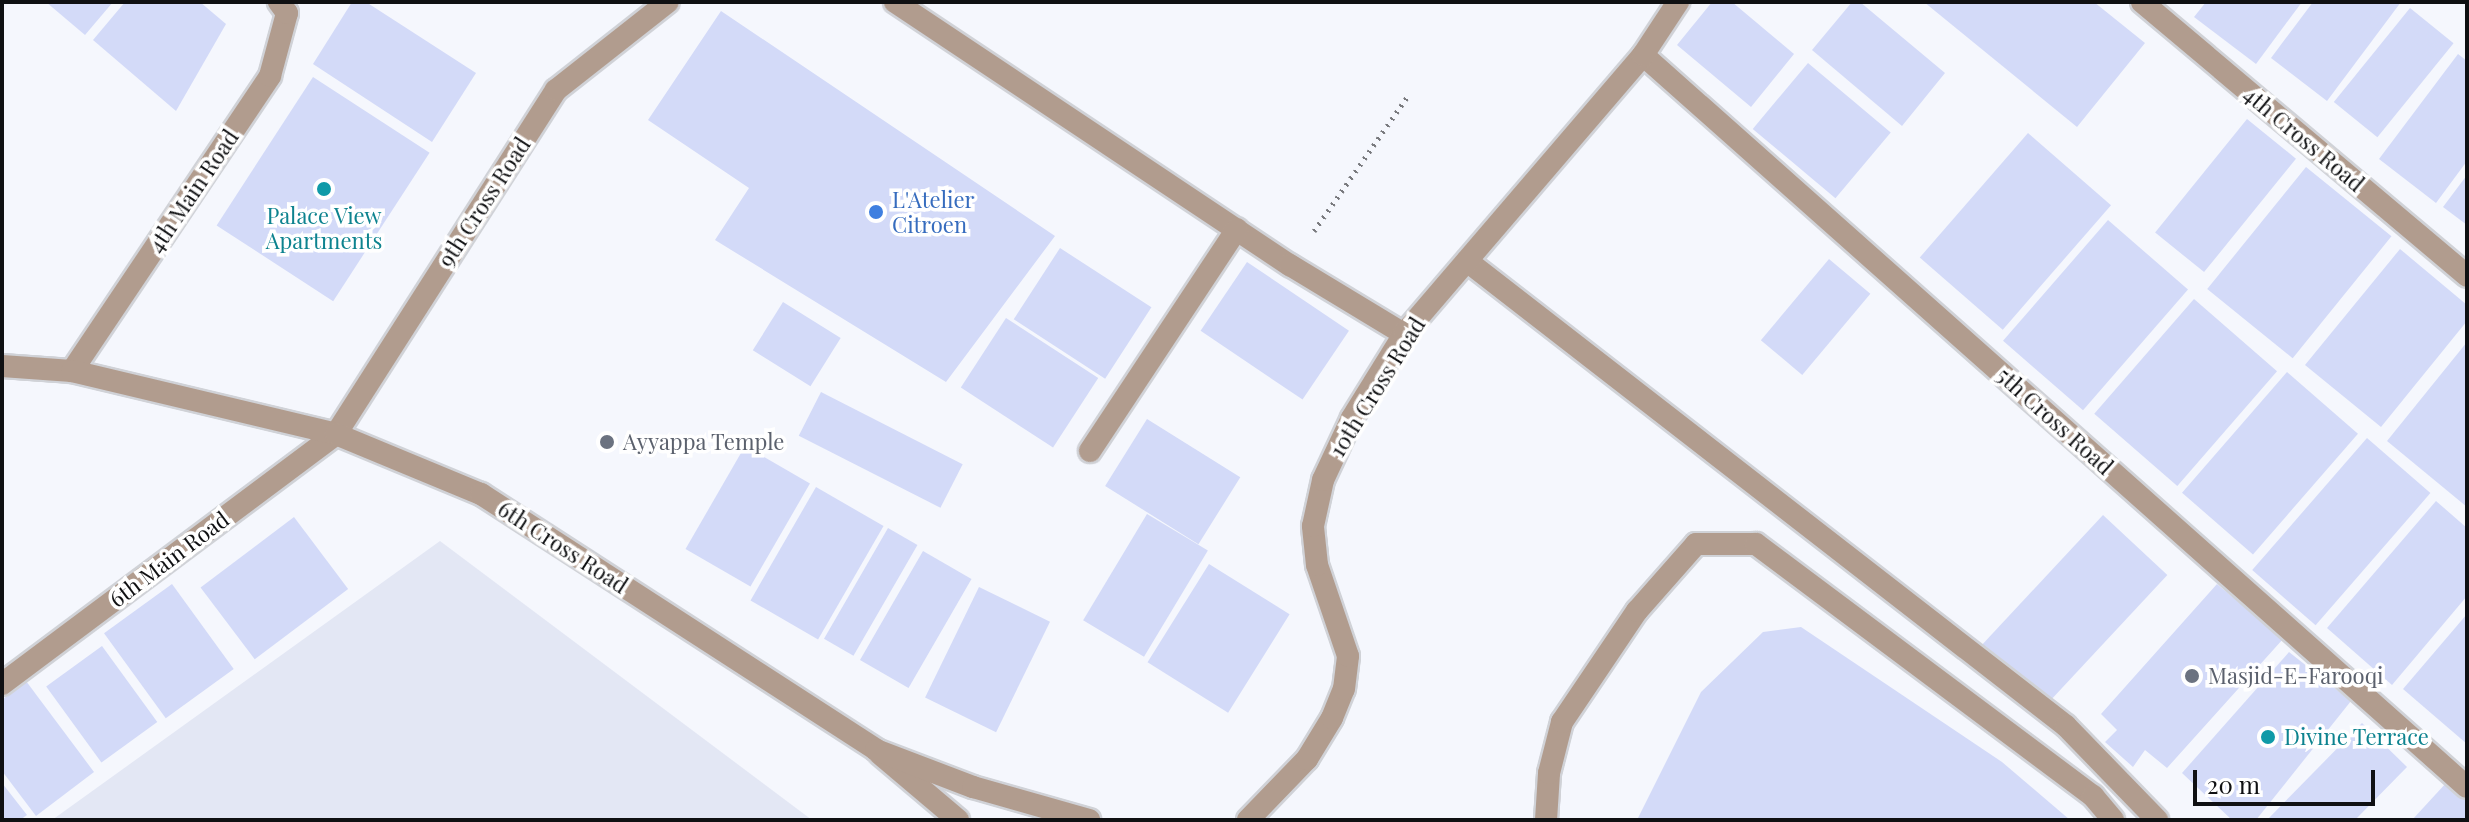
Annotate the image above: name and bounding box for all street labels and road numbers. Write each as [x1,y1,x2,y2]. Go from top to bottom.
street label: 4th Cross Road [2239,81,2369,197]
street label: 4th Main Road [142,125,244,257]
street label: 9th Cross Road [432,132,536,272]
street label: 10th Cross Road [1324,312,1430,462]
street label: 5th Cross Road [1992,362,2118,480]
street label: 6th Cross Road [493,495,633,599]
street label: 6th Main Road [104,506,234,612]

